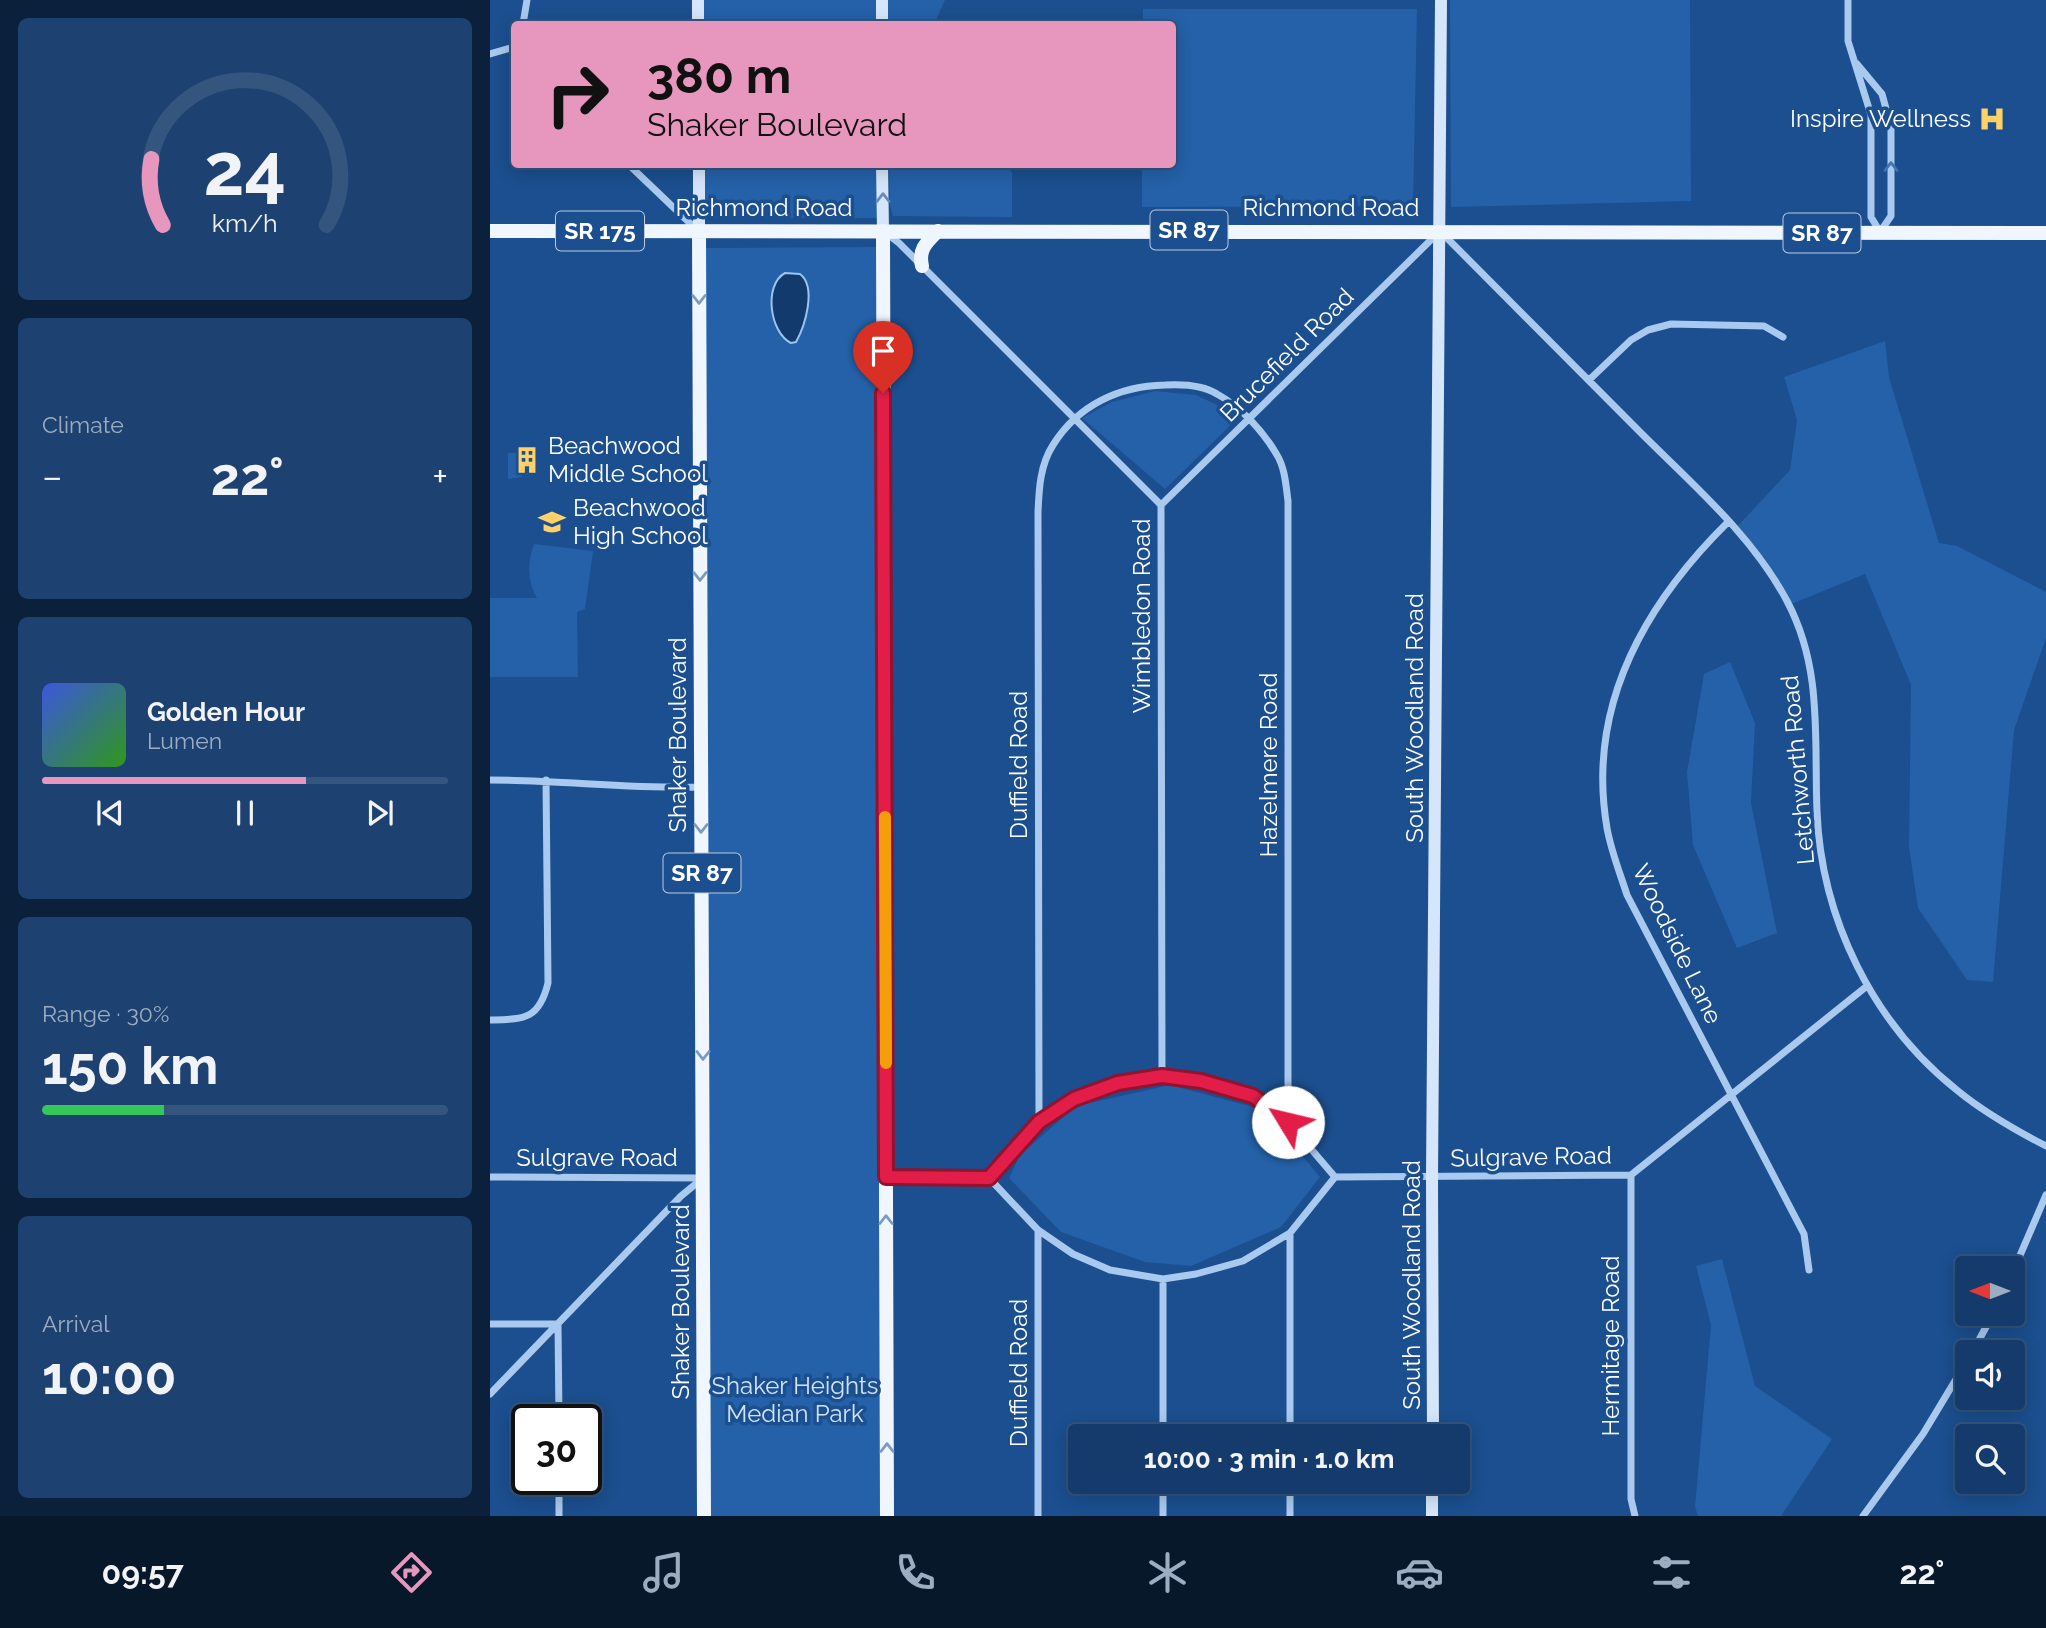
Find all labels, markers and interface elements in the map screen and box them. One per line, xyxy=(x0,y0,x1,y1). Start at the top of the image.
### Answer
text: 380 m xyxy=(647,47,791,104)
icon: right xyxy=(532,49,623,140)
place label: Inspire Wellness xyxy=(1790,104,1971,133)
hospital icon: Inspire Wellness xyxy=(1977,104,2007,134)
text: Shaker Boulevard xyxy=(647,106,907,143)
text: 24 xyxy=(204,127,286,212)
one-way arrow xyxy=(1883,162,1899,172)
one-way arrow xyxy=(875,192,891,202)
street label: Richmond Road xyxy=(676,193,852,222)
street label: Richmond Road xyxy=(1243,193,1419,222)
text: km/h xyxy=(212,208,278,238)
road number: SR 87 xyxy=(1150,210,1228,249)
road number: SR 175 xyxy=(556,212,644,250)
road number: SR 87 xyxy=(1784,214,1860,252)
street label: Brucefield Road xyxy=(1214,282,1359,427)
one-way arrow xyxy=(691,294,707,305)
pin xyxy=(853,321,913,393)
icon: arrive xyxy=(864,332,902,370)
text: Climate xyxy=(42,411,124,438)
place label: Beachwood Middle School xyxy=(548,431,708,488)
building icon: Beachwood Middle School xyxy=(512,445,542,475)
text: 22° xyxy=(211,446,284,507)
text: − xyxy=(42,454,62,499)
text: + xyxy=(432,454,448,499)
place label: Beachwood High School xyxy=(573,493,708,550)
school or university icon: Beachwood High School xyxy=(537,507,567,537)
street label: Wimbledon Road xyxy=(1127,519,1156,713)
one-way arrow xyxy=(693,570,708,581)
street label: South Woodland Road xyxy=(1400,593,1429,843)
street label: Shaker Boulevard xyxy=(663,637,692,833)
street label: Hazelmere Road xyxy=(1254,673,1283,857)
street label: Letchworth Road xyxy=(1775,674,1820,866)
street label: Duffield Road xyxy=(1004,691,1033,839)
text: Golden Hour xyxy=(147,697,305,727)
text: Lumen xyxy=(147,727,222,754)
icon: previous xyxy=(91,794,129,832)
icon: pause xyxy=(226,794,264,832)
icon: next xyxy=(361,794,399,832)
one-way arrow xyxy=(694,822,709,833)
road number: SR 87 xyxy=(664,853,740,892)
street label: Woodside Lane xyxy=(1626,859,1729,1028)
text: Range · 30% xyxy=(42,1000,169,1027)
text: 150 km xyxy=(42,1035,218,1096)
one-way arrow xyxy=(695,1050,711,1061)
position arrow xyxy=(1251,1085,1325,1159)
street label: Sulgrave Road xyxy=(1450,1141,1612,1172)
street label: Sulgrave Road xyxy=(516,1143,678,1172)
street label: South Woodland Road xyxy=(1397,1160,1426,1410)
street label: Shaker Boulevard xyxy=(666,1204,695,1400)
one-way arrow xyxy=(878,1215,894,1225)
street label: Hermitage Road xyxy=(1596,1255,1625,1437)
north arrow xyxy=(1955,1256,2025,1326)
map controls xyxy=(1955,1256,2025,1494)
street label: Duffield Road xyxy=(1004,1299,1033,1447)
text: Arrival xyxy=(42,1310,109,1337)
button: sound xyxy=(1955,1340,2025,1410)
text: 10:00 xyxy=(42,1345,176,1406)
park label: Shaker Heights Median Park xyxy=(712,1371,878,1428)
speed limit sign: 30 xyxy=(511,1404,602,1495)
button: search xyxy=(1955,1424,2025,1494)
one-way arrow xyxy=(879,1442,895,1453)
text: 10:00 · 3 min · 1.0 km xyxy=(1144,1444,1394,1474)
icon: directions xyxy=(387,1548,436,1597)
icon: music xyxy=(639,1548,688,1597)
icon: phone xyxy=(891,1548,940,1597)
icon: climate xyxy=(1143,1548,1192,1597)
icon: car xyxy=(1395,1548,1444,1597)
icon: filters xyxy=(1647,1548,1696,1597)
text: 09:57 xyxy=(102,1554,184,1591)
text: 22° xyxy=(1899,1554,1944,1591)

